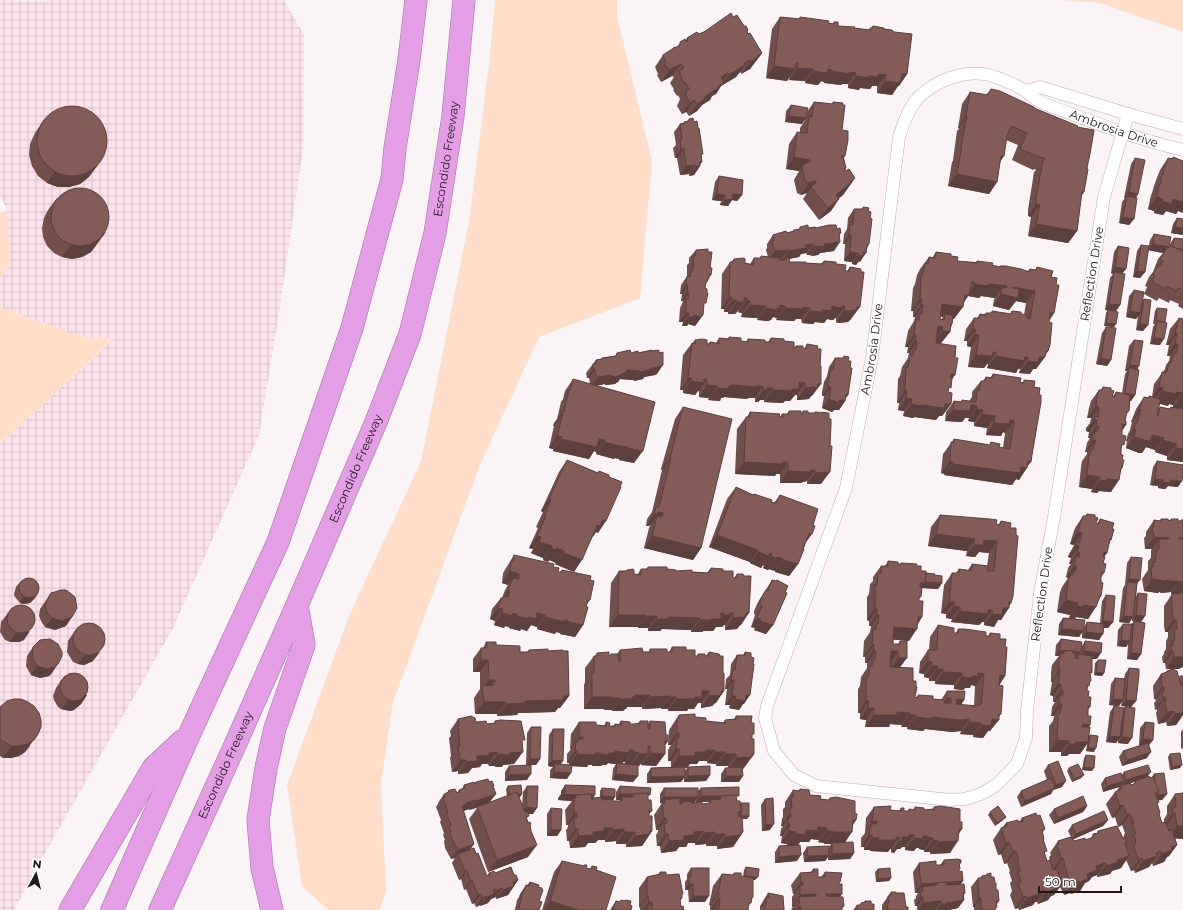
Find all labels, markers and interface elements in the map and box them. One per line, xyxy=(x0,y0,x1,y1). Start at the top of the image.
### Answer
street label: Escondido Freeway xyxy=(430,100,461,218)
street label: Ambrosia Drive xyxy=(1068,106,1160,150)
street label: Reflection Drive xyxy=(1077,226,1106,322)
street label: Ambrosia Drive xyxy=(857,302,886,396)
street label: Escondido Freeway xyxy=(325,412,385,525)
street label: Reflection Drive xyxy=(1027,546,1056,642)
street label: Escondido Freeway xyxy=(194,708,256,821)
north arrow xyxy=(16,854,56,894)
text: N xyxy=(32,857,42,872)
scale bar xyxy=(1039,868,1121,894)
text: 50 m xyxy=(1045,874,1076,889)

